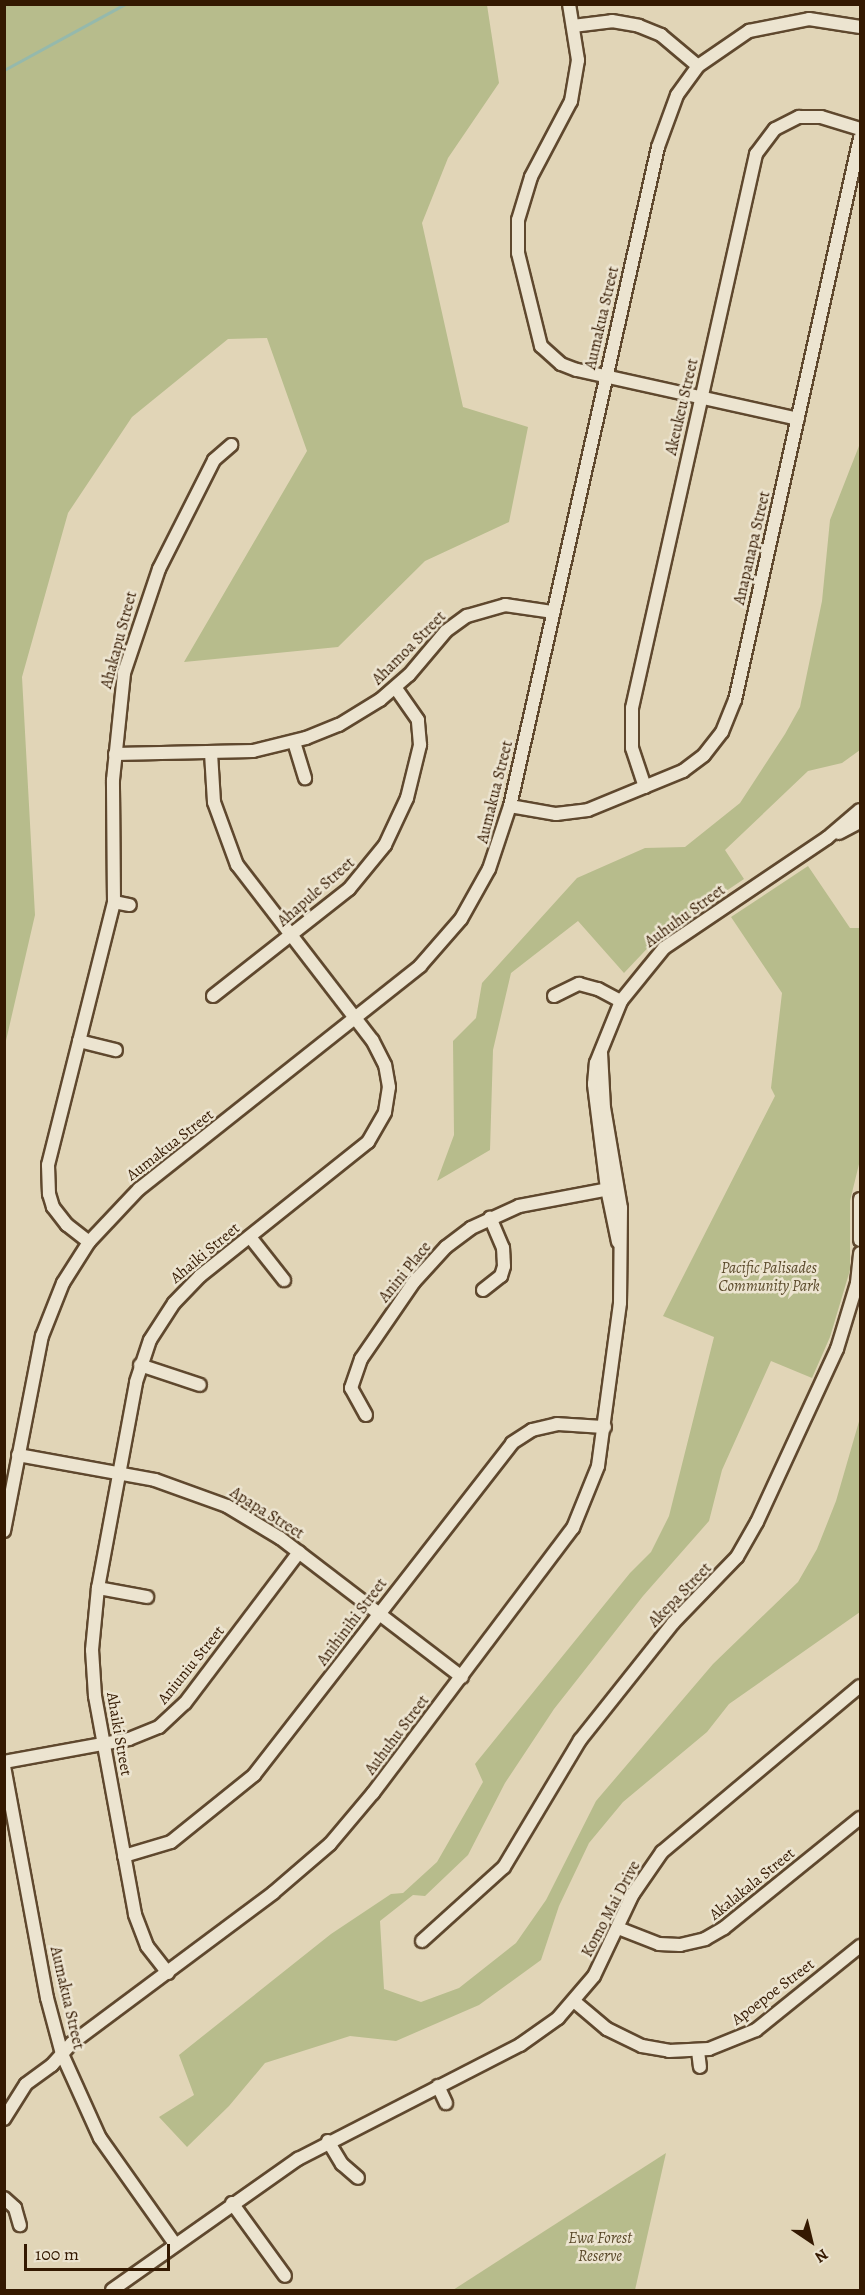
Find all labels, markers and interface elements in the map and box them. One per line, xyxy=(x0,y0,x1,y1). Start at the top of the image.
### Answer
street label: Aumakua Street xyxy=(581,265,623,371)
street label: Akeukeu Street xyxy=(662,357,702,457)
street label: Anapanapa Street xyxy=(730,489,774,607)
street label: Ahakapu Street xyxy=(97,589,141,691)
street label: Ahamoa Street xyxy=(368,607,450,689)
street label: Aumakua Street xyxy=(473,739,517,845)
street label: Ahapule Street xyxy=(274,853,358,931)
street label: Auhuhu Street xyxy=(641,880,729,952)
street label: Aumakua Street xyxy=(123,1105,217,1185)
street label: Ahaiki Street xyxy=(166,1218,244,1288)
street label: Anini Place xyxy=(375,1238,435,1306)
park label: Pacific Palisades Community Park xyxy=(718,1258,820,1296)
street label: Apapa Street xyxy=(227,1483,307,1543)
street label: Akepa Street xyxy=(645,1559,715,1631)
street label: Anihinihi Street xyxy=(313,1575,391,1669)
street label: Aniuniu Street xyxy=(154,1622,228,1708)
street label: Ahaiki Street xyxy=(102,1691,136,1777)
street label: Auhuhu Street xyxy=(361,1691,433,1779)
street label: Akalakala Street xyxy=(705,1844,799,1924)
street label: Komo Mai Drive xyxy=(578,1858,644,1960)
street label: Aumakua Street xyxy=(46,1945,88,2051)
street label: Apoepoe Street xyxy=(728,1955,818,2029)
north arrow xyxy=(781,2211,841,2271)
park label: Ewa Forest Reserve xyxy=(568,2228,632,2266)
scale bar xyxy=(27,2232,172,2270)
text: 100 m xyxy=(35,2242,79,2266)
text: N xyxy=(810,2243,832,2268)

